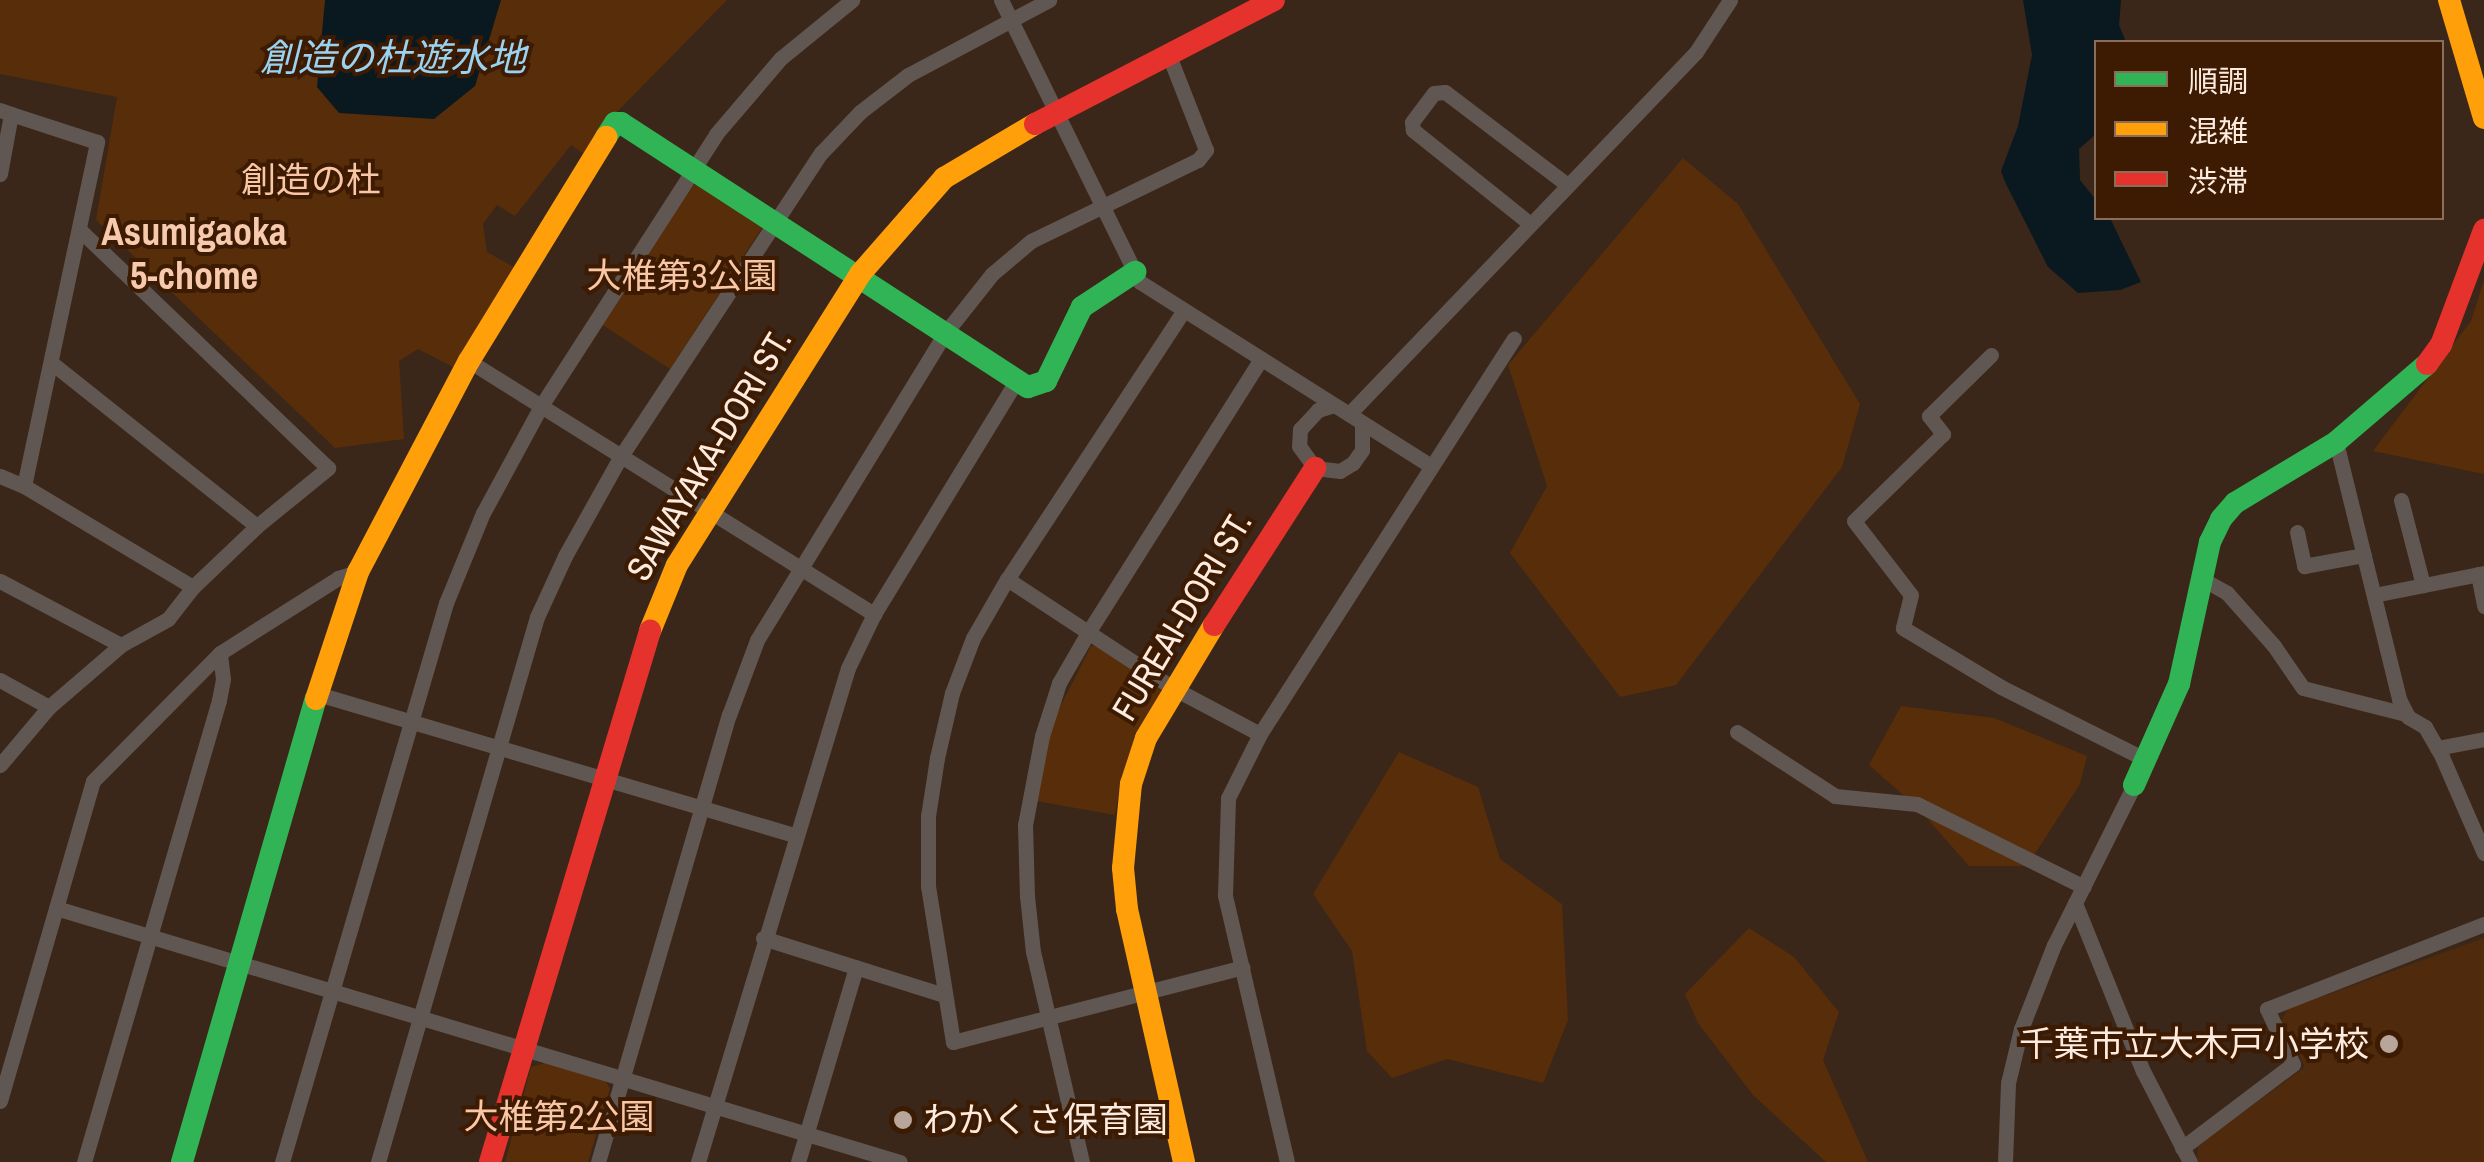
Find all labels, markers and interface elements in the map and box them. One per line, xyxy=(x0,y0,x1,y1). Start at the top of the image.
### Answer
water label: 創造の杜遊水地 xyxy=(260,35,526,81)
legend xyxy=(2094,40,2444,220)
text: 順調 xyxy=(2188,61,2248,101)
text: 混雑 xyxy=(2188,111,2248,151)
park label: 創造の杜 xyxy=(241,159,381,201)
text: 渋滞 xyxy=(2188,161,2248,201)
district label: Asumigaoka 5-chome xyxy=(101,209,287,298)
park label: 大椎第3公園 xyxy=(587,255,777,297)
street label: SAWAYAKA-DORI ST. xyxy=(617,322,801,588)
street label: FUREAI-DORI ST. xyxy=(1103,504,1261,728)
place label: 千葉市立大木戸小学校 xyxy=(2019,1023,2369,1065)
marker: 千葉市立大木戸小学校 xyxy=(2378,1033,2400,1055)
park label: 大椎第2公園 xyxy=(464,1096,654,1138)
place label: わかくさ保育園 xyxy=(923,1099,1168,1141)
marker: わかくさ保育園 xyxy=(892,1109,914,1131)

